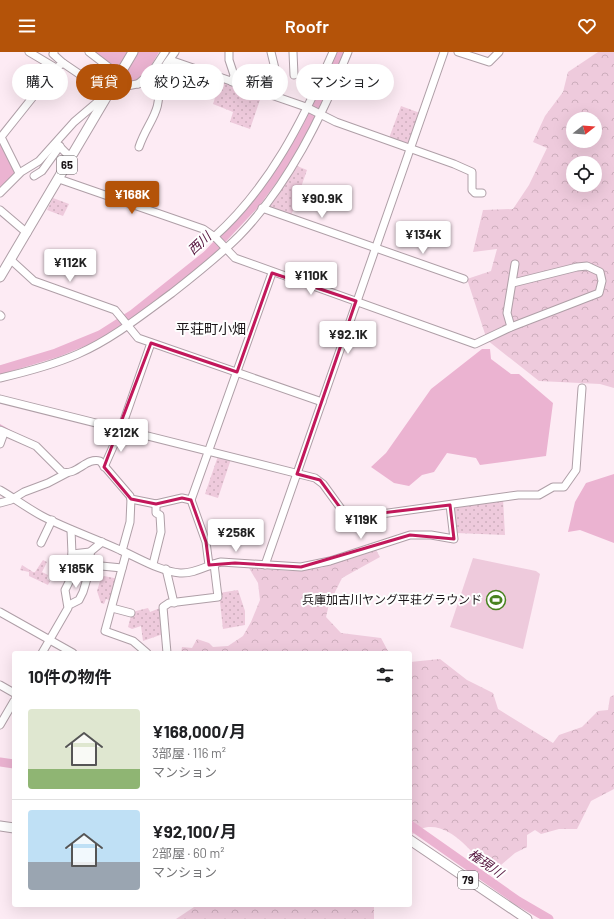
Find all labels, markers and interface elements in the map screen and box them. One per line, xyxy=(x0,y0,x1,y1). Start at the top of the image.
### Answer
icon: menu xyxy=(16,15,38,37)
text: Roofr xyxy=(285,15,329,37)
icon: heart xyxy=(576,15,598,37)
chip: 購入 xyxy=(12,64,68,100)
chip: 賃貸 xyxy=(76,64,132,100)
chip: 絞り込み xyxy=(140,64,224,100)
chip: 新着 xyxy=(232,64,288,100)
chip: マンション xyxy=(296,64,394,100)
north arrow xyxy=(566,112,602,148)
map controls xyxy=(566,112,602,192)
road number: 65 xyxy=(57,156,77,174)
button: locate xyxy=(566,156,602,192)
pin: ¥168K xyxy=(104,181,160,215)
pin: ¥90.9K xyxy=(289,185,355,219)
text: ¥168K xyxy=(114,186,150,202)
text: ¥90.9K xyxy=(301,190,343,206)
pin: ¥134K xyxy=(395,221,451,255)
text: ¥134K xyxy=(405,226,441,242)
water label: 西川 xyxy=(184,227,215,258)
pin: ¥112K xyxy=(42,249,98,283)
text: ¥112K xyxy=(53,254,87,270)
pin: ¥110K xyxy=(283,262,339,296)
text: ¥110K xyxy=(294,267,328,283)
district label: 平荘町小畑 xyxy=(176,320,246,337)
pin: ¥92.1K xyxy=(315,321,381,355)
text: ¥92.1K xyxy=(328,326,368,342)
pin: ¥212K xyxy=(93,419,149,453)
text: ¥212K xyxy=(103,424,139,440)
pin: ¥119K xyxy=(333,506,389,540)
text: ¥119K xyxy=(344,511,378,527)
pin: ¥258K xyxy=(208,519,264,553)
text: ¥258K xyxy=(217,524,255,540)
pin: ¥185K xyxy=(48,555,104,589)
text: ¥185K xyxy=(58,560,94,576)
sports icon: 兵庫加古川ヤング平荘グラウンド xyxy=(485,589,507,611)
place label: 兵庫加古川ヤング平荘グラウンド xyxy=(302,592,482,606)
icon: filters xyxy=(374,664,396,686)
text: 10件の物件 xyxy=(28,666,112,686)
text: ¥168,000/月 xyxy=(152,721,246,741)
icon: home xyxy=(60,725,108,773)
text: 3部屋 · 116 m² xyxy=(152,745,226,761)
text: マンション xyxy=(152,764,217,780)
text: ¥92,100/月 xyxy=(152,821,237,841)
icon: home xyxy=(60,826,108,874)
text: 2部屋 · 60 m² xyxy=(152,845,225,861)
water label: 権現川 xyxy=(465,845,508,882)
text: マンション xyxy=(152,864,217,880)
road number: 79 xyxy=(458,871,478,889)

